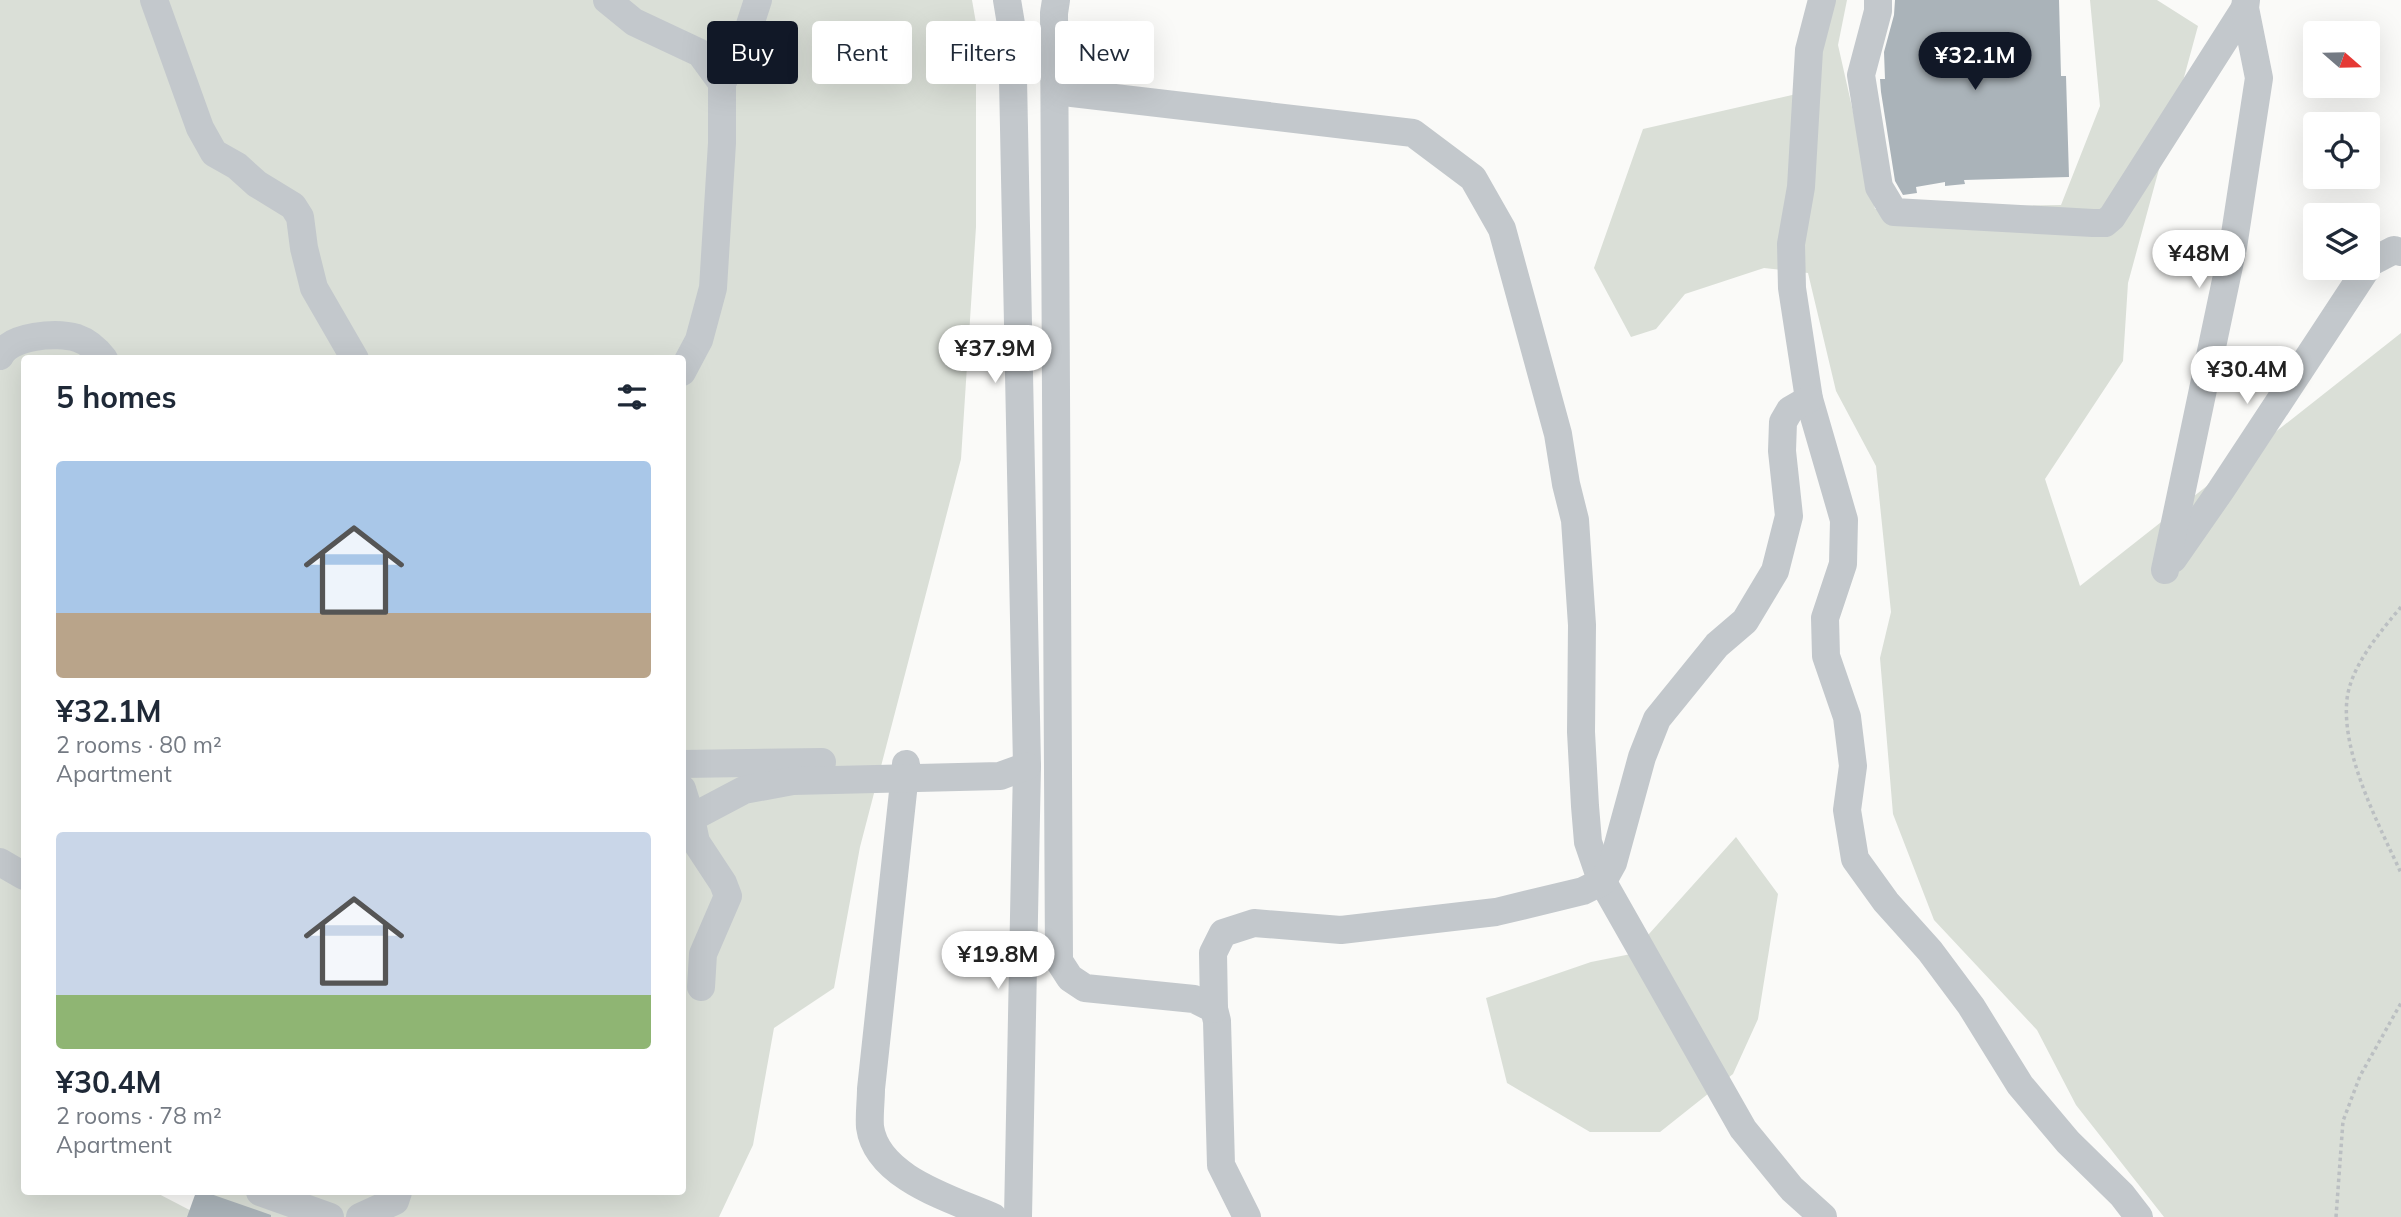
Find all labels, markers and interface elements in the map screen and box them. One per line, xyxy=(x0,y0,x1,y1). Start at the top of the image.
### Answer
chip: Buy xyxy=(707,21,798,84)
chip: Rent xyxy=(812,21,912,84)
chip: Filters xyxy=(926,21,1041,84)
chip: New xyxy=(1055,21,1154,84)
north arrow xyxy=(2303,21,2380,98)
map controls xyxy=(2303,21,2380,280)
pin: ¥32.1M xyxy=(1918,32,2032,92)
text: ¥32.1M xyxy=(1935,40,2015,69)
button: locate xyxy=(2303,112,2380,189)
button: layers xyxy=(2303,203,2380,280)
pin: ¥48M xyxy=(2158,230,2240,290)
text: ¥48M xyxy=(2168,238,2230,267)
pin: ¥37.9M xyxy=(938,326,1052,385)
text: ¥37.9M xyxy=(955,333,1035,362)
pin: ¥30.4M xyxy=(2190,346,2304,406)
text: ¥30.4M xyxy=(2207,354,2287,383)
text: 5 homes xyxy=(56,378,177,416)
icon: filters xyxy=(613,378,651,416)
icon: home xyxy=(291,507,417,633)
text: ¥32.1M xyxy=(56,692,162,730)
text: 2 rooms · 80 m² xyxy=(56,730,222,759)
text: Apartment xyxy=(56,759,172,788)
icon: home xyxy=(291,878,417,1004)
pin: ¥19.8M xyxy=(941,932,1055,991)
text: ¥19.8M xyxy=(958,939,1038,968)
text: ¥30.4M xyxy=(56,1063,162,1101)
text: 2 rooms · 78 m² xyxy=(56,1101,222,1130)
text: Apartment xyxy=(56,1130,172,1159)

